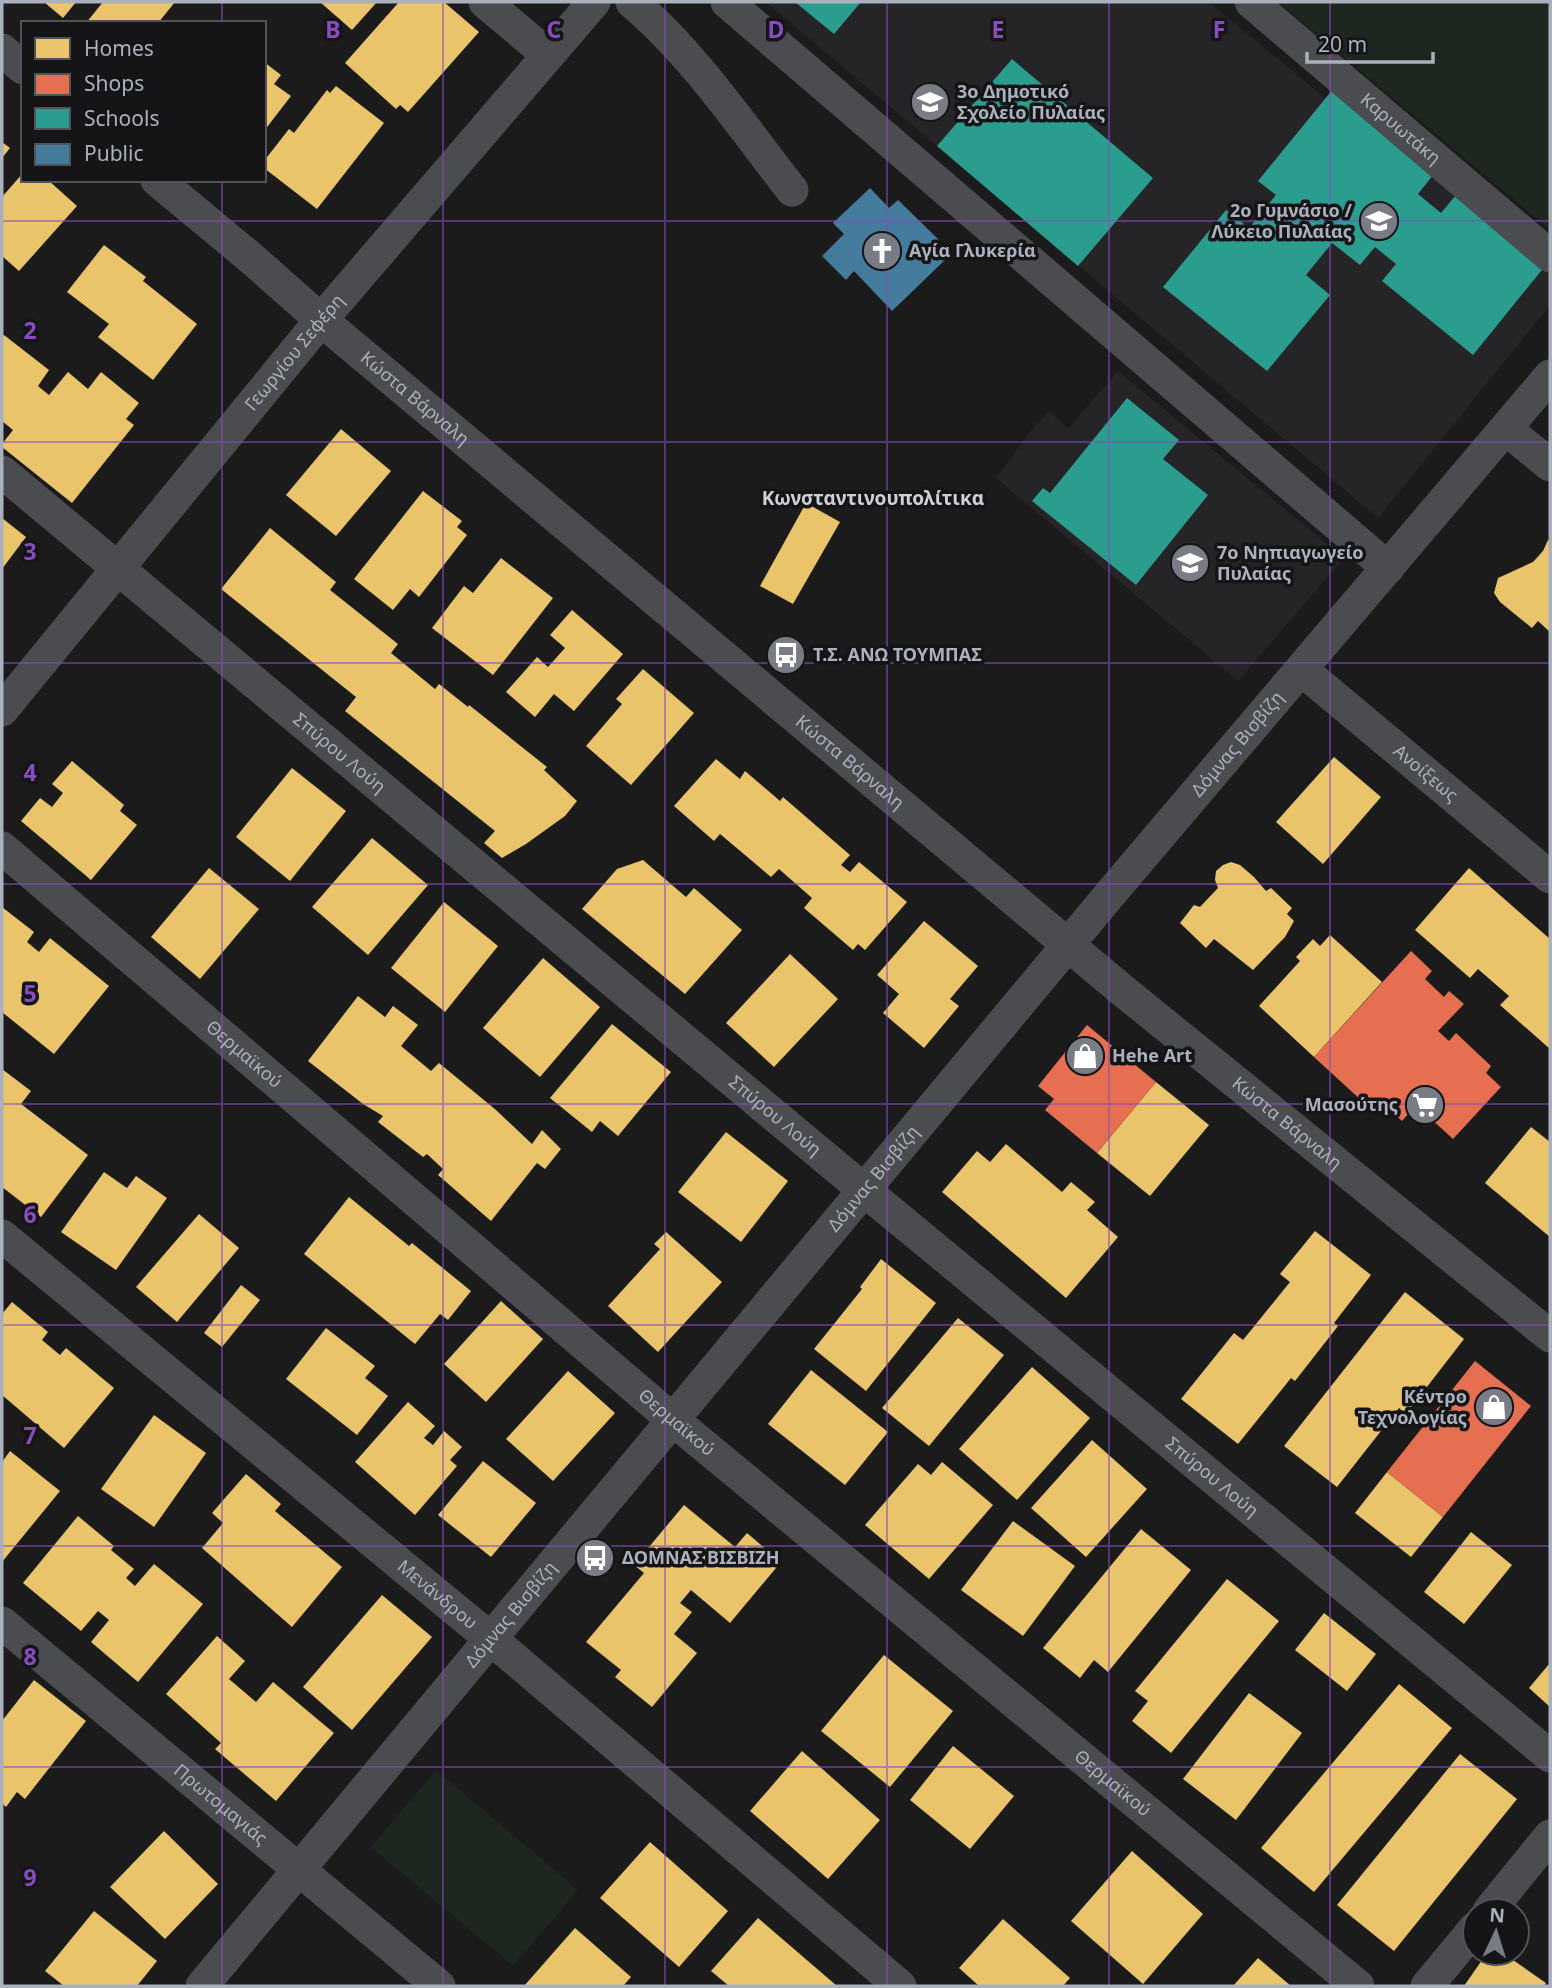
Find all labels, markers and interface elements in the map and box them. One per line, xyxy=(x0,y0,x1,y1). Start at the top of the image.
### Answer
text: B xyxy=(325,13,341,45)
text: C xyxy=(547,13,562,45)
text: D xyxy=(768,13,784,45)
text: E xyxy=(992,13,1004,45)
text: F xyxy=(1213,13,1225,45)
legend xyxy=(21,21,266,182)
scale bar xyxy=(1307,21,1433,65)
text: 20 m xyxy=(1318,30,1367,58)
text: Homes xyxy=(84,34,154,62)
text: Shops xyxy=(84,69,144,97)
place label: 3ο Δημοτικό Σχολείο Πυλαίας xyxy=(957,79,1105,124)
school or university icon: 3ο Δημοτικό Σχολείο Πυλαίας xyxy=(909,81,951,123)
street label: Καρυωτάκη xyxy=(1356,87,1446,169)
text: Schools xyxy=(84,104,159,132)
text: Public xyxy=(84,139,144,167)
place label: 2o Γυμνάσιο / Λύκειο Πυλαίας xyxy=(1211,198,1353,243)
school or university icon: 2o Γυμνάσιο / Λύκειο Πυλαίας xyxy=(1358,200,1400,242)
church icon: Αγία Γλυκερία xyxy=(861,230,903,272)
place label: Αγία Γλυκερία xyxy=(909,238,1036,262)
street label: Γεωργίου Σεφέρη xyxy=(239,289,349,415)
text: 2 xyxy=(23,314,37,346)
street label: Κώστα Βάρναλη xyxy=(356,345,475,450)
district label: Κωνσταντινουπολίτικα xyxy=(762,485,984,511)
text: 3 xyxy=(23,535,37,567)
place label: 7ο Νηπιαγωγείο Πυλαίας xyxy=(1217,540,1364,585)
school or university icon: 7ο Νηπιαγωγείο Πυλαίας xyxy=(1169,542,1211,584)
bus stop icon: Τ.Σ. ΑΝΩ ΤΟΥΜΠΑΣ xyxy=(765,634,807,676)
place label: Τ.Σ. ΑΝΩ ΤΟΥΜΠΑΣ xyxy=(813,642,982,666)
street label: Δόμνας Βισβίζη xyxy=(1185,686,1288,801)
street label: Σπύρου Λούη xyxy=(289,707,391,798)
street label: Κώστα Βάρναλη xyxy=(791,709,910,814)
street label: Ανοίξεως xyxy=(1389,738,1464,807)
text: 4 xyxy=(23,756,37,788)
text: 5 xyxy=(23,977,37,1009)
street label: Θερμαϊκού xyxy=(202,1014,288,1093)
shop icon: Hehe Art xyxy=(1064,1035,1106,1077)
place label: Hehe Art xyxy=(1112,1043,1192,1067)
street label: Σπύρου Λούη xyxy=(724,1070,827,1161)
street label: Κώστα Βάρναλη xyxy=(1228,1071,1348,1174)
supermarket icon: Μασούτης xyxy=(1404,1084,1446,1126)
place label: Μασούτης xyxy=(1305,1092,1398,1116)
street label: Δόμνας Βισβίζη xyxy=(821,1120,924,1236)
text: 6 xyxy=(23,1198,37,1230)
street label: Θερμαϊκού xyxy=(634,1383,720,1461)
place label: Κέντρο Τεχνολογίας xyxy=(1358,1384,1467,1429)
shop icon: Κέντρο Τεχνολογίας xyxy=(1473,1386,1515,1428)
text: 7 xyxy=(23,1419,37,1451)
street label: Σπύρου Λούη xyxy=(1161,1431,1264,1522)
bus stop icon: ΔΟΜΝΑΣ ΒΙΣΒΙΖΗ xyxy=(574,1537,616,1579)
place label: ΔΟΜΝΑΣ ΒΙΣΒΙΖΗ xyxy=(622,1545,780,1569)
street label: Μενάνδρου xyxy=(393,1554,483,1634)
street label: Δόμνας Βισβίζη xyxy=(459,1556,561,1672)
text: 8 xyxy=(23,1640,37,1672)
street label: Θερμαϊκού xyxy=(1070,1744,1157,1821)
street label: Πρωτομαγιάς xyxy=(169,1758,273,1850)
text: 9 xyxy=(23,1861,37,1893)
north arrow xyxy=(1461,1897,1531,1967)
text: N xyxy=(1489,1902,1506,1929)

